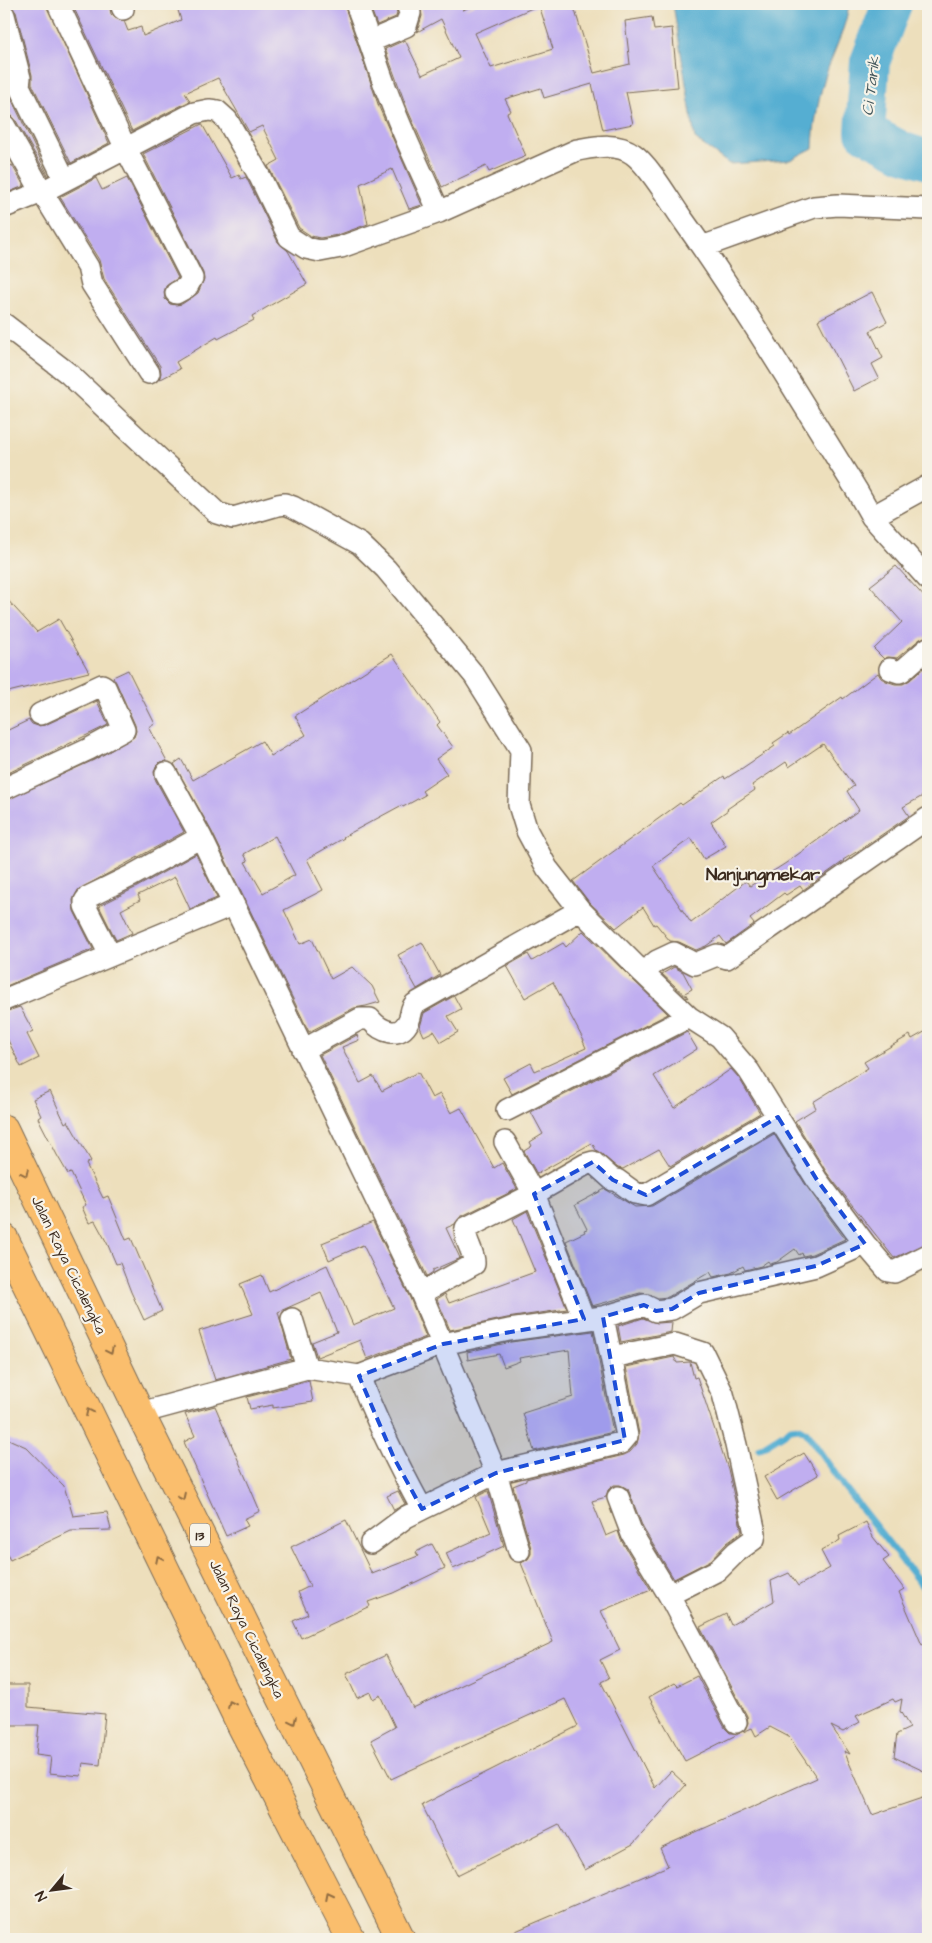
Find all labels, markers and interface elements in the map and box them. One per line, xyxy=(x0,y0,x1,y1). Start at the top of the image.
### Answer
water label: Ci Tarik xyxy=(856,54,886,117)
district label: Nanjungmekar xyxy=(706,862,820,888)
one-way arrow xyxy=(19,1168,29,1177)
street label: Jalan Raya Cicalengka xyxy=(25,1192,111,1339)
one-way arrow xyxy=(104,1346,114,1355)
one-way arrow xyxy=(85,1408,95,1417)
one-way arrow xyxy=(175,1492,186,1501)
road number: 13 xyxy=(190,1524,210,1546)
one-way arrow xyxy=(155,1555,166,1564)
street label: Jalan Raya Cicalengka xyxy=(203,1556,289,1703)
one-way arrow xyxy=(227,1701,237,1710)
one-way arrow xyxy=(287,1716,297,1725)
north arrow xyxy=(28,1866,78,1916)
text: N xyxy=(31,1887,52,1905)
one-way arrow xyxy=(325,1892,335,1901)

